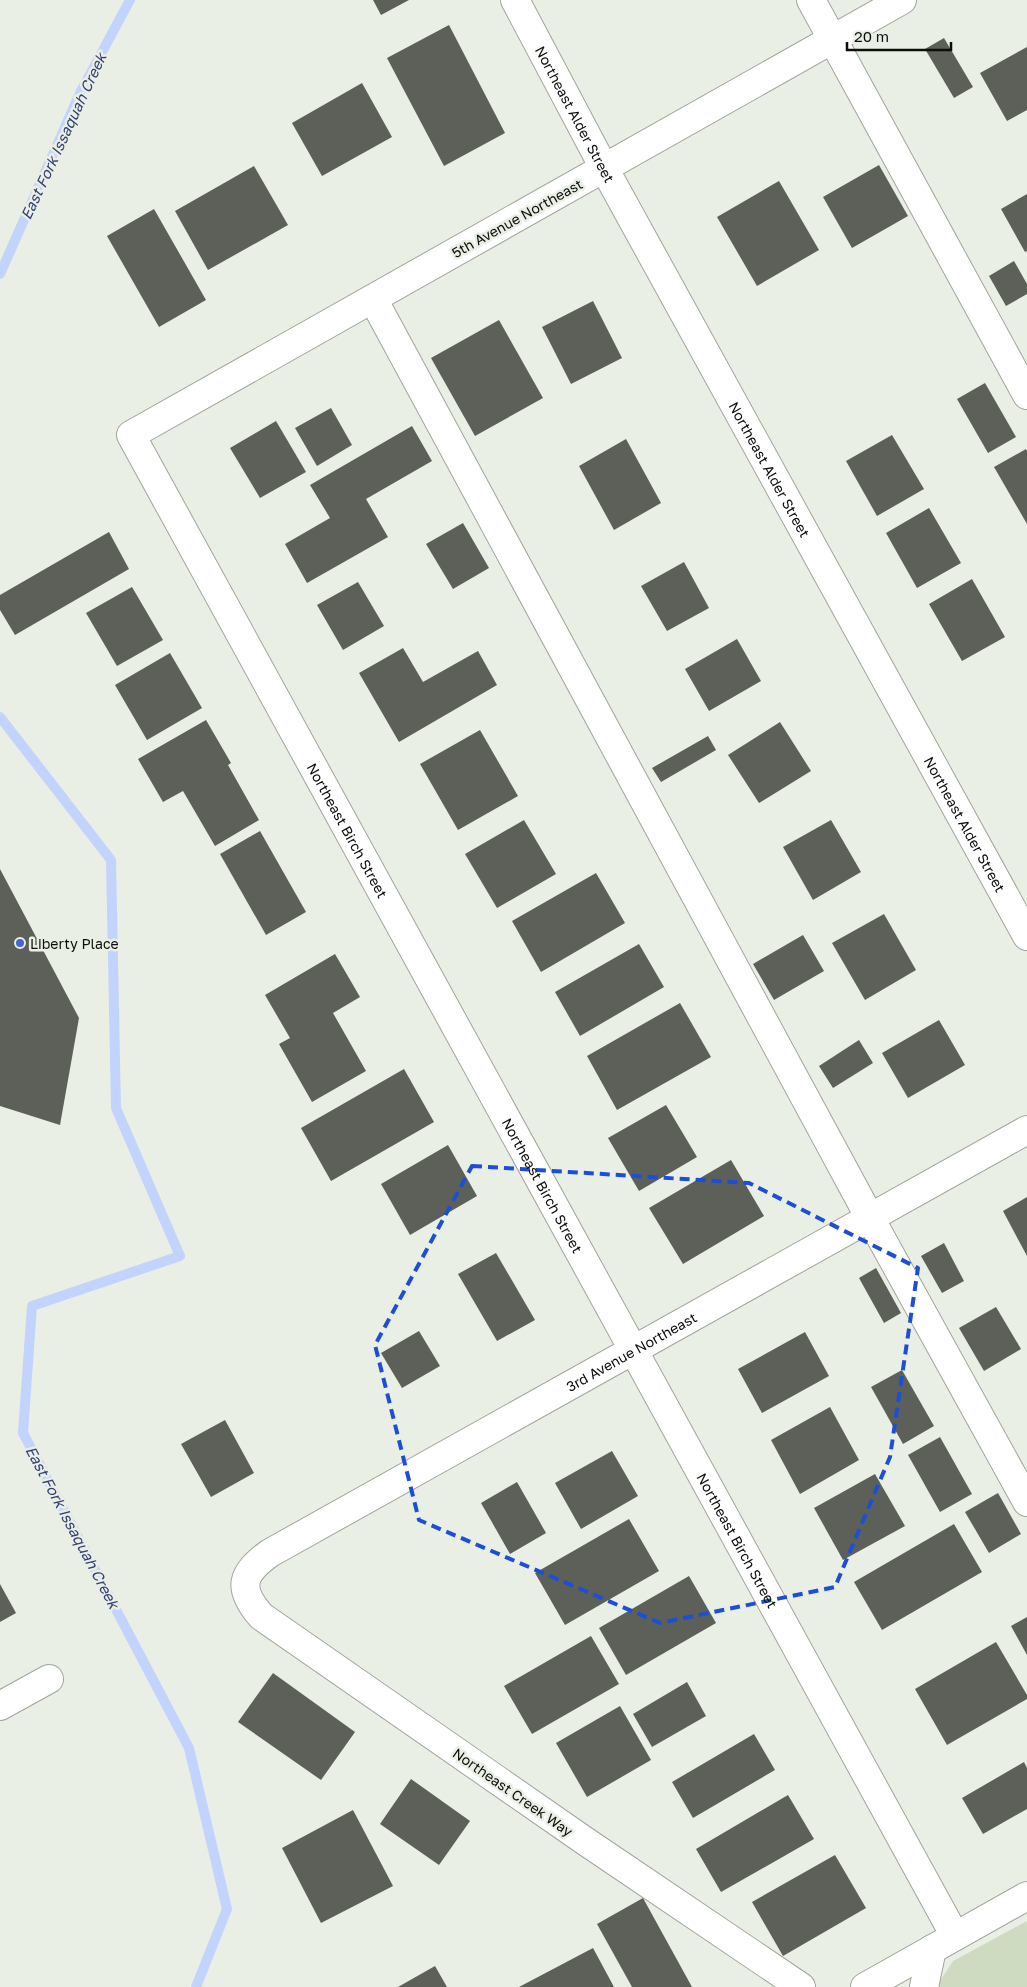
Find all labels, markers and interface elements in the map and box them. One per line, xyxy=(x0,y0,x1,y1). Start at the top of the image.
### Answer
scale bar xyxy=(847,20,951,52)
text: 20 m xyxy=(854,27,889,45)
street label: Northeast Alder Street xyxy=(532,43,619,185)
water label: East Fork Issaquah Creek xyxy=(16,49,110,222)
street label: 5th Avenue Northeast xyxy=(449,175,585,261)
street label: Northeast Alder Street xyxy=(726,398,814,540)
street label: Northeast Alder Street xyxy=(921,753,1009,895)
street label: Northeast Birch Street xyxy=(304,760,392,901)
place label: Liberty Place xyxy=(30,935,119,952)
marker: Liberty Place xyxy=(14,937,26,949)
street label: Northeast Birch Street xyxy=(499,1115,587,1256)
street label: 3rd Avenue Northeast xyxy=(563,1308,699,1394)
water label: East Fork Issaquah Creek xyxy=(22,1443,124,1613)
street label: Northeast Birch Street xyxy=(694,1470,782,1611)
street label: Northeast Creek Way xyxy=(450,1744,576,1840)

